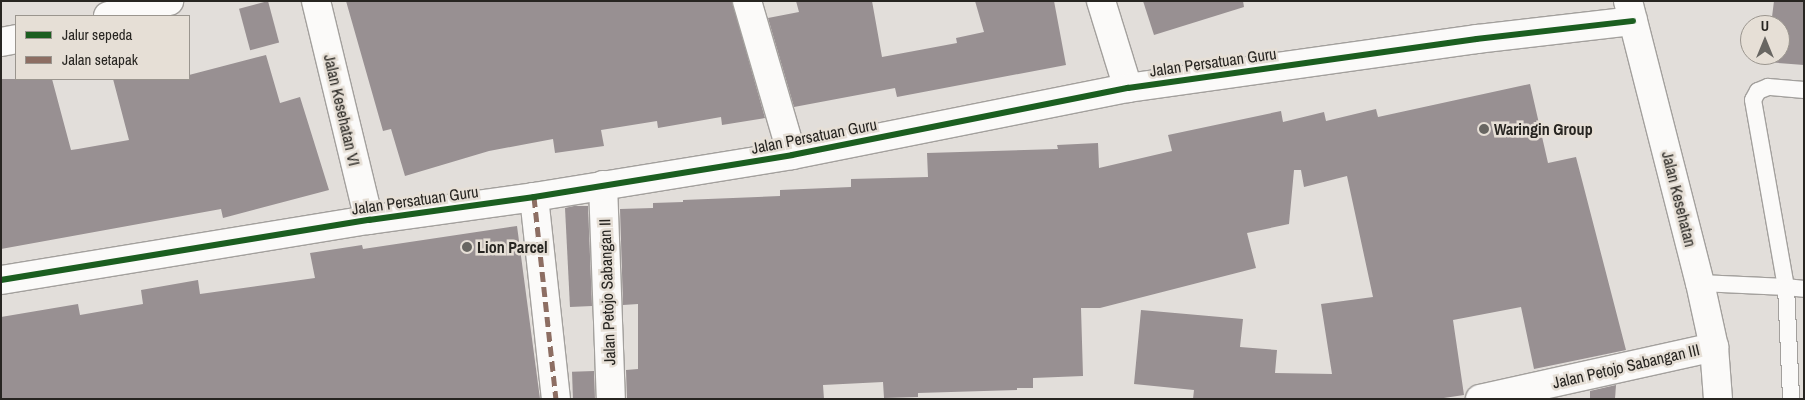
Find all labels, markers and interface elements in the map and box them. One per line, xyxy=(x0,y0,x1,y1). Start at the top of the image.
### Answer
legend xyxy=(15,15,190,80)
north arrow xyxy=(1740,15,1790,65)
text: U xyxy=(1761,17,1769,35)
text: Jalur sepeda xyxy=(62,24,132,45)
street label: Jalan Persatuan Guru xyxy=(1148,44,1278,80)
text: Jalan setapak xyxy=(62,49,138,70)
street label: Jalan Kesehatan VI xyxy=(320,52,364,168)
street label: Jalan Persatuan Guru xyxy=(750,114,878,158)
place label: Waringin Group xyxy=(1494,119,1593,139)
marker: Waringin Group xyxy=(1478,123,1490,135)
street label: Jalan Kesehatan xyxy=(1658,149,1700,249)
street label: Jalan Persatuan Guru xyxy=(350,182,480,218)
street label: Jalan Petojo Sabangan II xyxy=(595,218,619,366)
place label: Lion Parcel xyxy=(477,237,548,257)
marker: Lion Parcel xyxy=(461,241,473,253)
street label: Jalan Petojo Sabangan III xyxy=(1551,340,1701,392)

